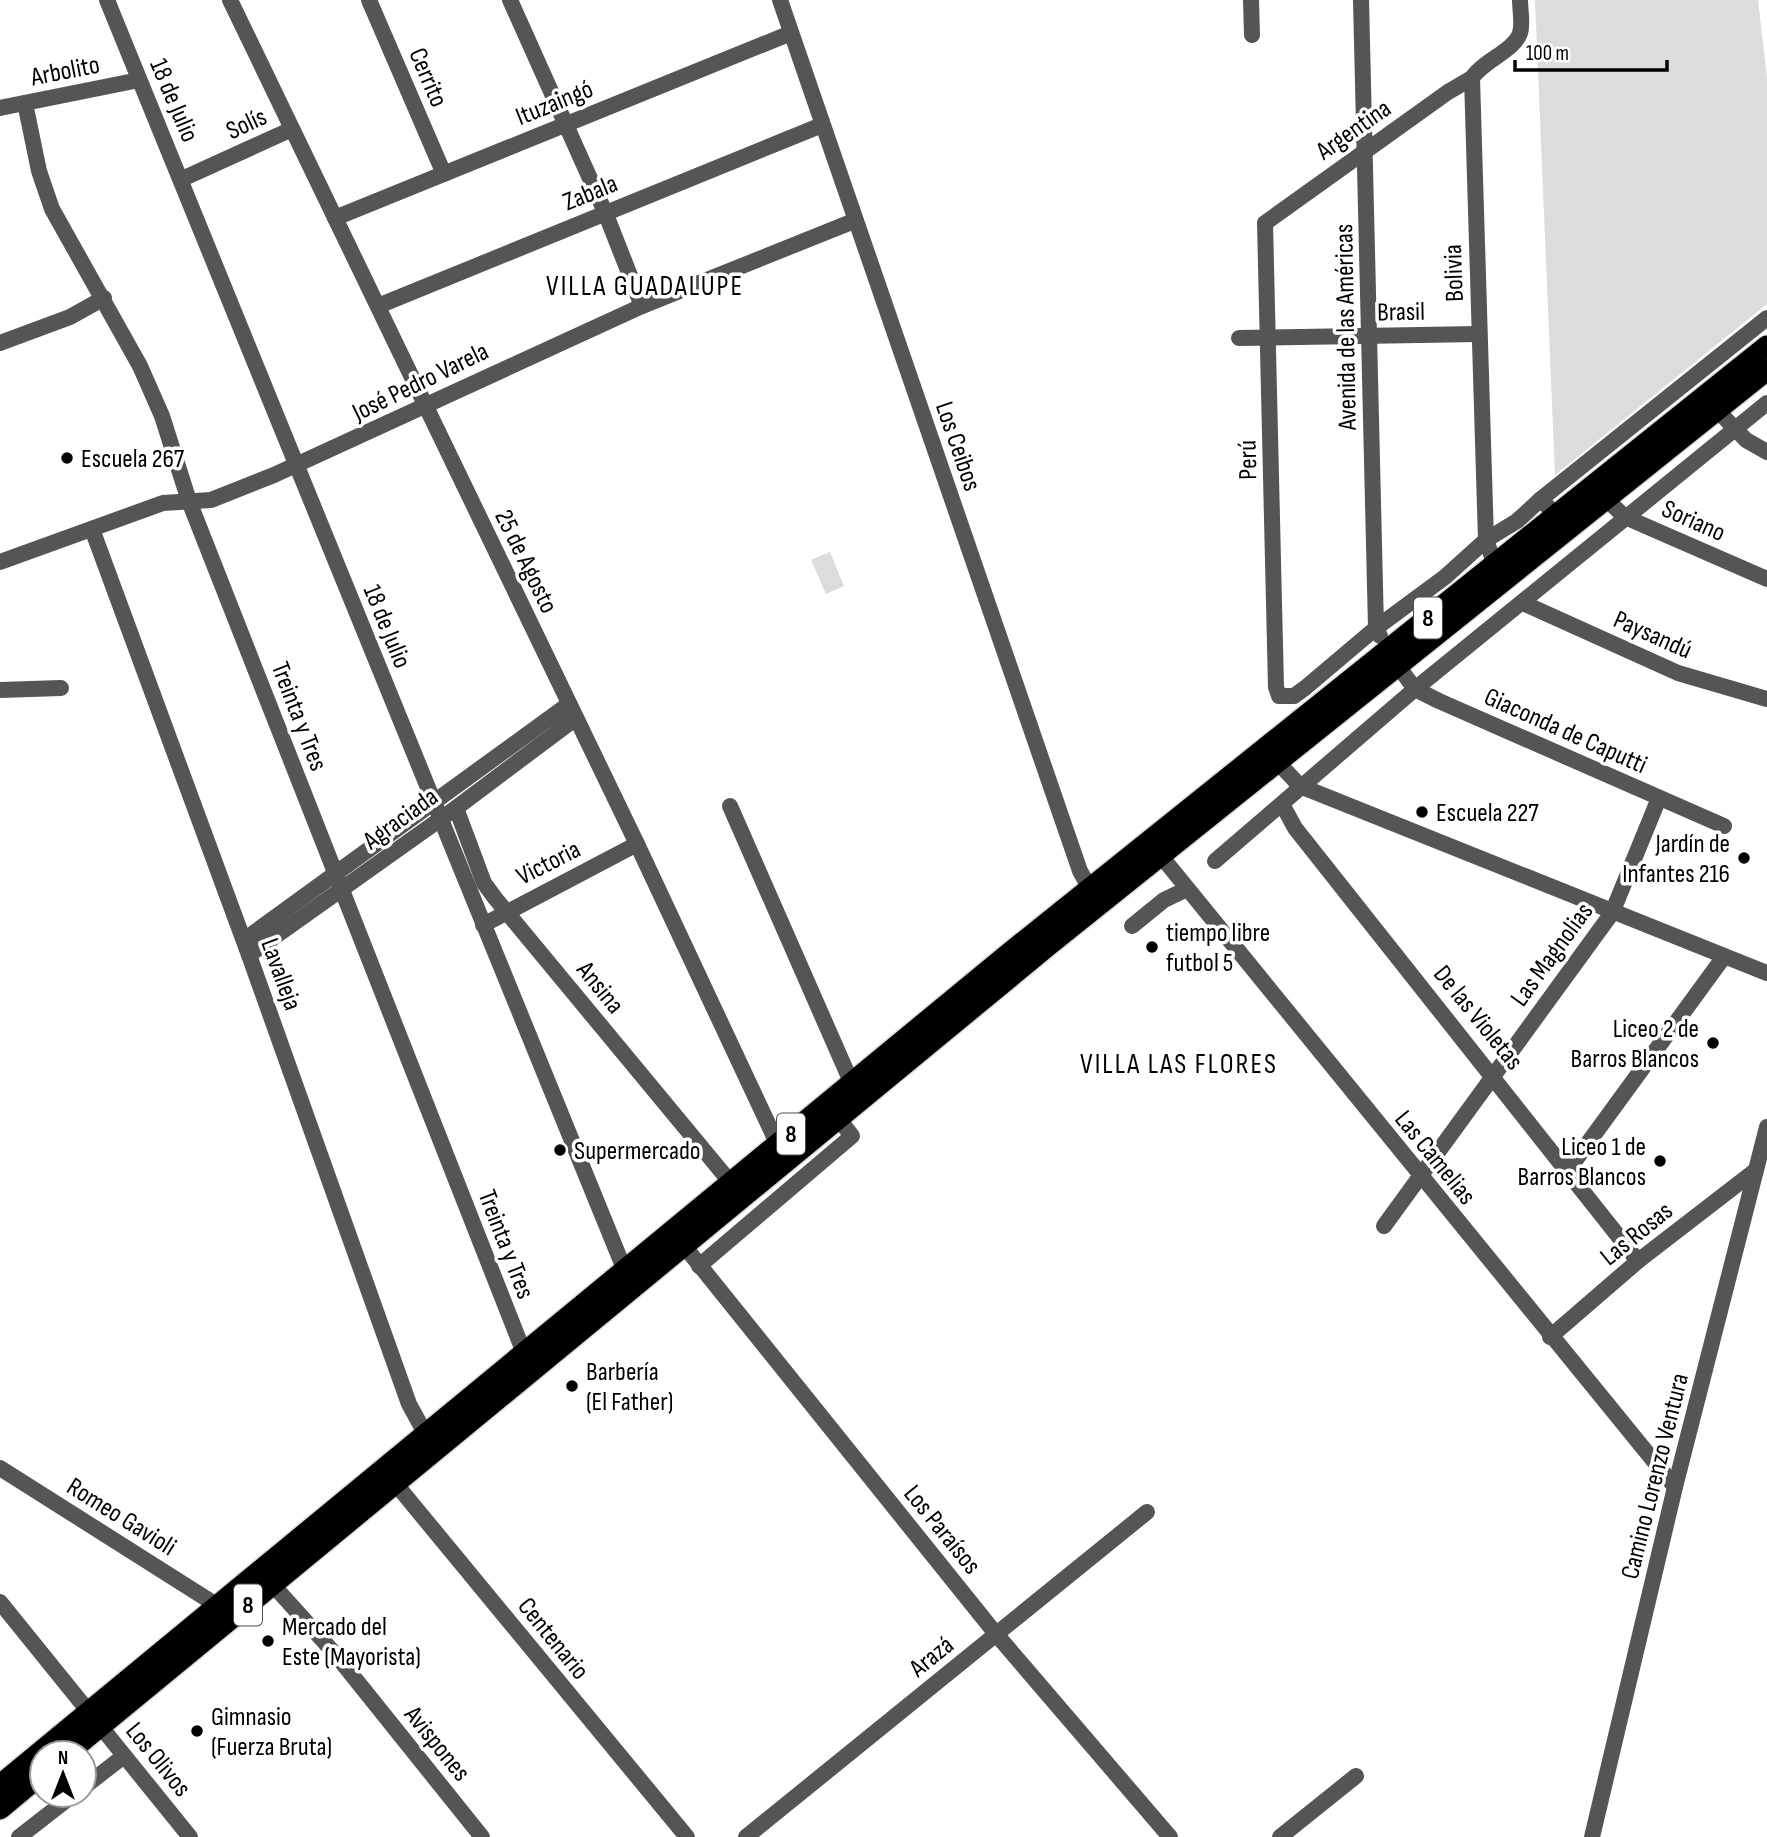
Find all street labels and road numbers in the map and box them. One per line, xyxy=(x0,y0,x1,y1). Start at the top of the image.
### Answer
street label: Cerrito xyxy=(401,43,454,112)
street label: Arbolito xyxy=(27,50,102,94)
street label: 18 de Julio xyxy=(142,54,205,147)
street label: Ituzaingó xyxy=(511,74,598,133)
street label: Argentina xyxy=(1310,93,1397,168)
street label: Solís xyxy=(222,102,272,147)
street label: Zabala xyxy=(559,169,622,218)
street label: Avenida de las Américas xyxy=(1329,224,1364,431)
street label: Bolivia xyxy=(1438,244,1471,302)
street label: Brasil xyxy=(1377,297,1425,328)
street label: José Pedro Varela xyxy=(347,336,494,429)
street label: Los Ceibos xyxy=(928,398,987,495)
street label: Perú xyxy=(1233,440,1264,480)
street label: Soriano xyxy=(1657,494,1730,549)
street label: 25 de Agosto xyxy=(487,505,564,618)
street label: 18 de Julio xyxy=(356,580,417,673)
road number: 8 xyxy=(1414,598,1442,638)
street label: Paysandú xyxy=(1608,604,1696,666)
street label: Treinta y Tres xyxy=(264,658,333,775)
street label: Giaconda de Caputti xyxy=(1479,682,1652,781)
street label: Agraciada xyxy=(357,782,444,857)
street label: Victoria xyxy=(512,834,586,892)
street label: Las Magnolias xyxy=(1504,897,1600,1013)
street label: Lavalleja xyxy=(253,934,308,1015)
street label: Ansina xyxy=(569,955,630,1020)
street label: De las Violetas xyxy=(1426,959,1529,1076)
street label: Las Camelias xyxy=(1388,1105,1482,1211)
road number: 8 xyxy=(777,1114,805,1154)
street label: Treinta y Tres xyxy=(471,1186,540,1303)
street label: Las Rosas xyxy=(1594,1196,1679,1273)
street label: Camino Lorenzo Ventura xyxy=(1615,1370,1696,1582)
street label: Romeo Gavioli xyxy=(61,1472,182,1563)
street label: Los Paraísos xyxy=(897,1479,987,1581)
road number: 8 xyxy=(234,1584,262,1625)
street label: Centenario xyxy=(510,1592,595,1686)
street label: Arazá xyxy=(903,1630,960,1685)
street label: Avispones xyxy=(397,1699,476,1788)
street label: Los Olivos xyxy=(119,1717,197,1803)

